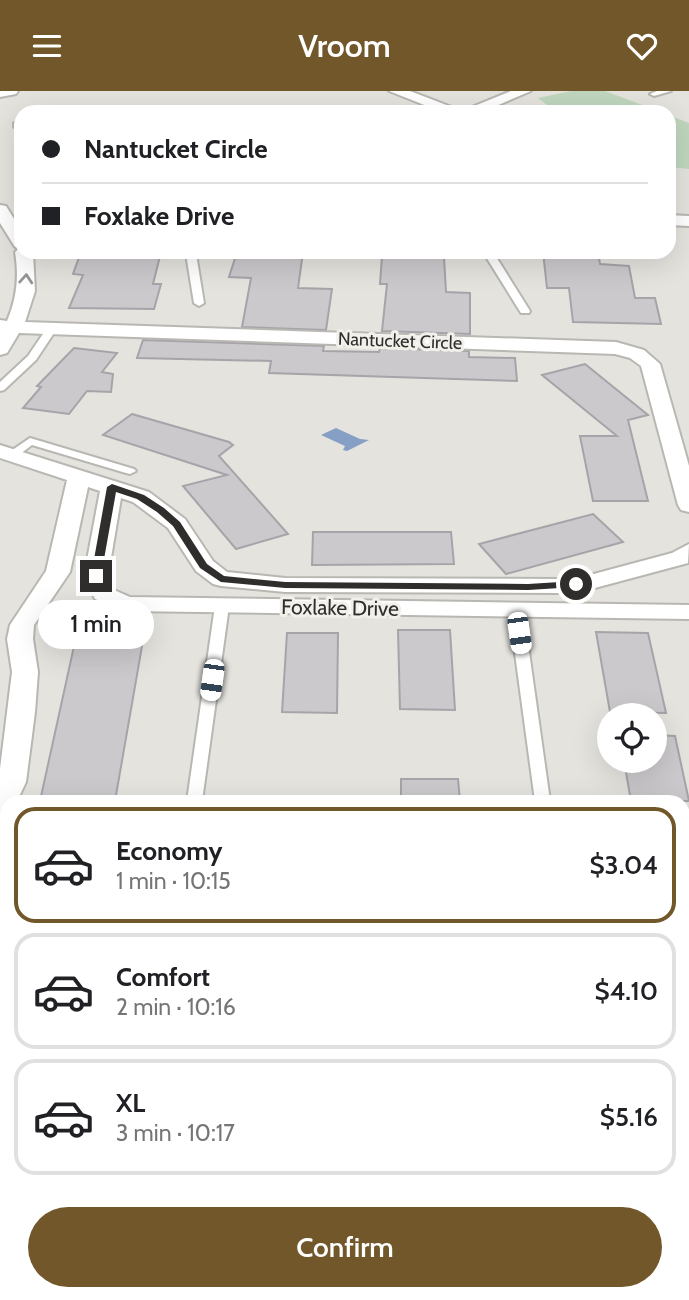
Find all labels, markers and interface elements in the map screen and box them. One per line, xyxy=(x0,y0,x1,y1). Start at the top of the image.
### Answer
text: Vroom xyxy=(298,26,391,65)
icon: menu xyxy=(28,27,66,65)
icon: heart xyxy=(623,27,661,65)
text: Nantucket Circle xyxy=(84,133,268,165)
text: Foxlake Drive xyxy=(84,200,234,232)
one-way arrow xyxy=(19,273,34,284)
street label: Nantucket Circle xyxy=(338,328,462,354)
route end xyxy=(80,560,112,592)
route start xyxy=(560,568,592,600)
street label: Foxlake Drive xyxy=(281,594,399,621)
callout: 1 min xyxy=(38,601,154,649)
text: 1 min xyxy=(70,610,122,638)
car xyxy=(506,611,533,655)
car xyxy=(199,658,226,702)
map controls xyxy=(597,703,667,773)
button: locate xyxy=(597,703,667,773)
icon: car xyxy=(32,834,95,897)
text: Economy xyxy=(116,835,222,867)
text: $3.04 xyxy=(590,849,658,881)
text: 1 min · 10:15 xyxy=(116,867,231,895)
icon: car xyxy=(32,960,95,1023)
text: Comfort xyxy=(116,961,210,993)
text: $4.10 xyxy=(595,975,658,1007)
text: 2 min · 10:16 xyxy=(116,993,236,1021)
icon: car xyxy=(32,1086,95,1149)
text: XL xyxy=(116,1087,145,1119)
text: $5.16 xyxy=(600,1101,658,1133)
text: 3 min · 10:17 xyxy=(116,1119,235,1147)
button: Confirm xyxy=(28,1207,662,1287)

